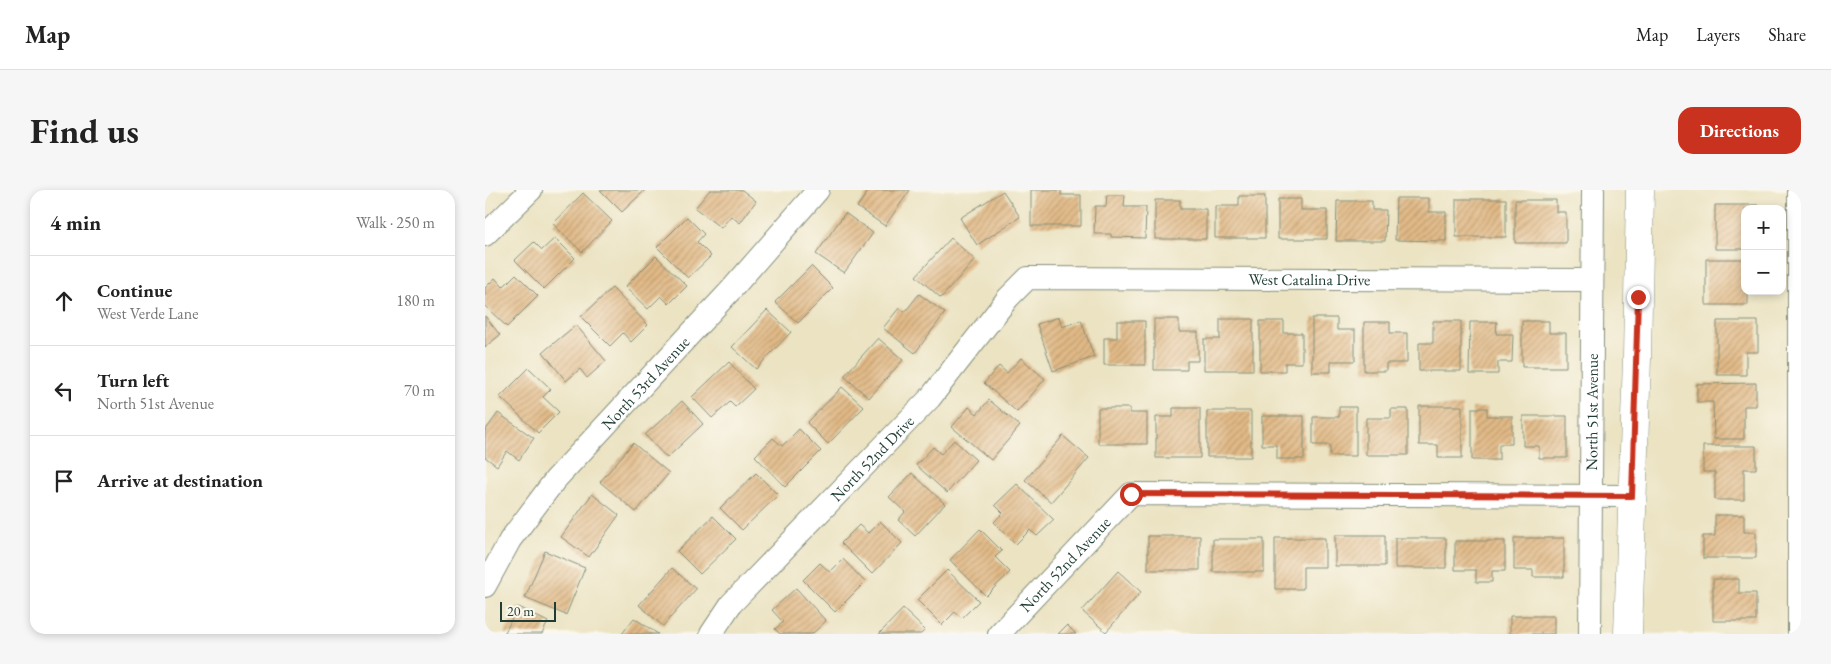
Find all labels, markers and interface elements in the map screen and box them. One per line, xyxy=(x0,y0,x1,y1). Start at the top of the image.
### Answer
text: Map xyxy=(25,19,70,50)
text: Map xyxy=(1636,23,1668,46)
text: Layers xyxy=(1696,23,1740,46)
text: Share xyxy=(1768,23,1806,46)
button: Directions xyxy=(1678,107,1801,154)
text: Find us xyxy=(30,108,139,153)
map controls xyxy=(1741,205,1786,295)
button: + xyxy=(1741,205,1786,250)
text: 4 min xyxy=(50,209,101,236)
text: Walk · 250 m xyxy=(356,212,435,233)
button: − xyxy=(1741,250,1786,295)
street label: West Catalina Drive xyxy=(1248,269,1370,290)
text: Continue xyxy=(97,278,172,303)
route end xyxy=(1627,286,1650,309)
icon: ahead xyxy=(50,287,78,315)
text: 180 m xyxy=(396,290,435,311)
text: West Verde Lane xyxy=(97,303,198,324)
street label: North 53rd Avenue xyxy=(597,332,694,434)
street label: North 51st Avenue xyxy=(1581,353,1603,471)
text: Turn left xyxy=(97,368,169,393)
icon: left xyxy=(50,377,78,405)
text: 70 m xyxy=(404,380,435,401)
text: North 51st Avenue xyxy=(97,393,214,414)
street label: North 52nd Drive xyxy=(826,411,919,506)
icon: arrive xyxy=(50,467,78,495)
text: Arrive at destination xyxy=(97,468,263,493)
route start xyxy=(1120,483,1143,506)
street label: North 52nd Avenue xyxy=(1015,512,1115,617)
scale bar xyxy=(500,599,556,622)
text: 20 m xyxy=(507,602,534,620)

